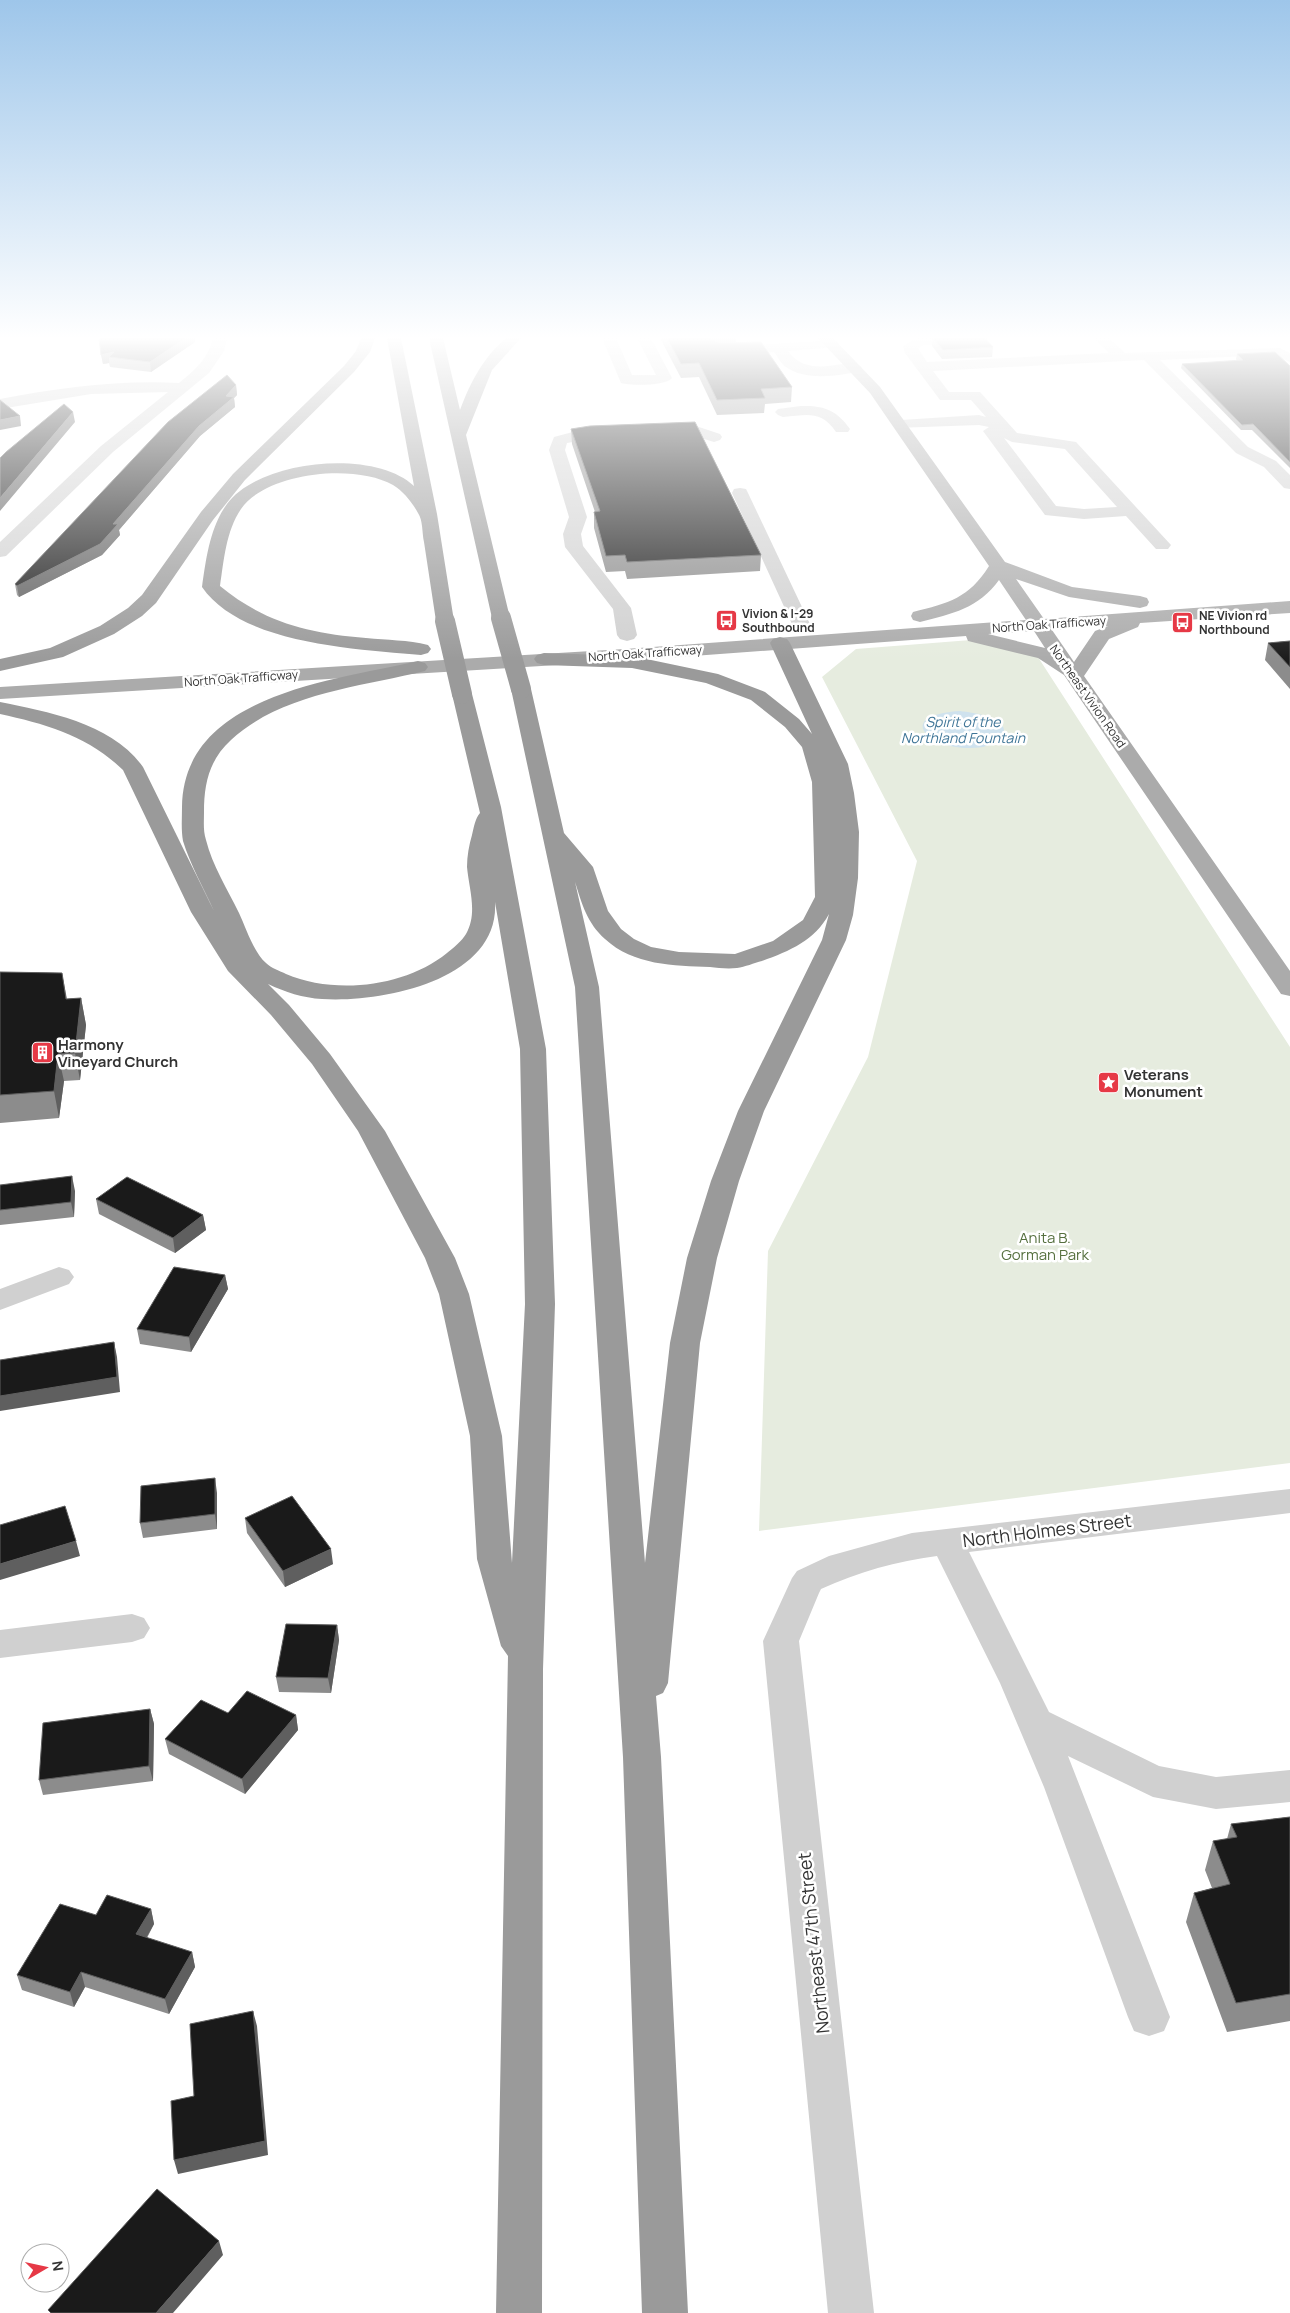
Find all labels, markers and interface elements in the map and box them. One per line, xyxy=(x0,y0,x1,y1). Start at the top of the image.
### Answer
place label: Vivion & I-29 Southbound xyxy=(742,605,815,636)
place label: NE Vivion rd Northbound xyxy=(1199,607,1270,638)
bus stop icon: Vivion & I-29 Southbound xyxy=(714,608,738,632)
bus stop icon: NE Vivion rd Northbound xyxy=(1171,610,1195,634)
street label: North Oak Trafficway xyxy=(992,611,1107,636)
street label: North Oak Trafficway xyxy=(588,640,703,665)
street label: Northeast Vivion Road xyxy=(1046,641,1130,751)
street label: North Oak Trafficway xyxy=(184,665,299,690)
water label: Spirit of the Northland Fountain xyxy=(901,712,1026,747)
place label: Harmony Vineyard Church xyxy=(58,1034,178,1072)
building icon: Harmony Vineyard Church xyxy=(30,1041,54,1065)
place label: Veterans Monument xyxy=(1124,1064,1203,1102)
place icon: Veterans Monument xyxy=(1096,1071,1120,1095)
park label: Anita B. Gorman Park xyxy=(1001,1227,1089,1265)
street label: North Holmes Street xyxy=(961,1508,1133,1552)
street label: Northeast 47th Street xyxy=(792,1851,834,2035)
north arrow xyxy=(20,2243,70,2293)
text: N xyxy=(48,2259,69,2272)

